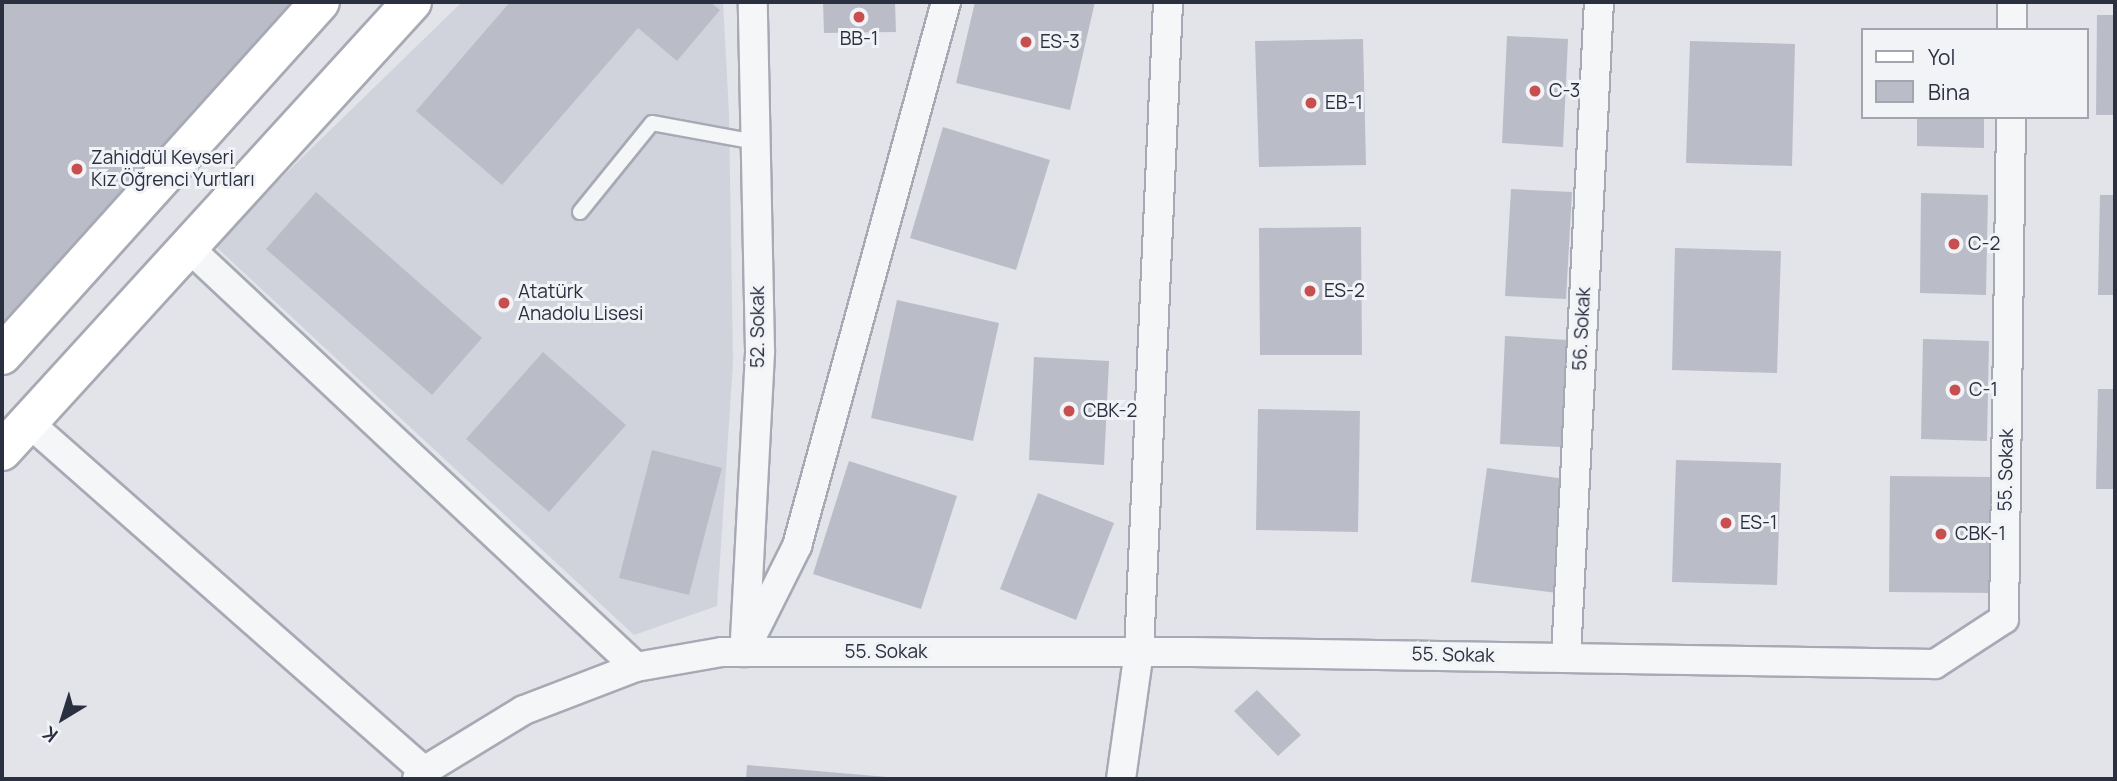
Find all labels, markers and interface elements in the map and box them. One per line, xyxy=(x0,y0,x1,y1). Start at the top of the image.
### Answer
marker: BB-1 xyxy=(851,9,867,25)
place label: BB-1 xyxy=(840,28,878,50)
legend xyxy=(1862,28,2089,119)
place label: ES-3 xyxy=(1040,31,1080,53)
marker: ES-3 xyxy=(1018,34,1034,50)
text: Yol xyxy=(1928,43,1955,71)
text: Bina xyxy=(1928,78,1970,106)
place label: C-3 xyxy=(1549,80,1580,102)
marker: C-3 xyxy=(1527,83,1543,99)
place label: EB-1 xyxy=(1325,92,1363,114)
marker: EB-1 xyxy=(1303,95,1319,111)
place label: Zahiddül Kevseri Kız Öğrenci Yurtları xyxy=(91,147,255,191)
marker: Zahiddül Kevseri Kız Öğrenci Yurtları xyxy=(69,161,85,177)
place label: C-2 xyxy=(1968,233,2000,255)
marker: C-2 xyxy=(1946,236,1962,252)
place label: ES-2 xyxy=(1324,280,1365,302)
place label: Atatürk Anadolu Lisesi xyxy=(518,281,644,325)
marker: ES-2 xyxy=(1302,283,1318,299)
street label: 52. Sokak xyxy=(747,286,769,368)
street label: 56. Sokak xyxy=(1568,287,1596,371)
marker: Atatürk Anadolu Lisesi xyxy=(496,295,512,311)
place label: C-1 xyxy=(1969,379,1998,401)
marker: C-1 xyxy=(1947,382,1963,398)
place label: CBK-2 xyxy=(1083,400,1137,422)
marker: CBK-2 xyxy=(1061,403,1077,419)
street label: 55. Sokak xyxy=(1994,428,2018,512)
place label: ES-1 xyxy=(1740,512,1777,534)
marker: ES-1 xyxy=(1718,515,1734,531)
place label: CBK-1 xyxy=(1955,523,2006,545)
marker: CBK-1 xyxy=(1933,526,1949,542)
street label: 55. Sokak xyxy=(845,641,927,663)
street label: 55. Sokak xyxy=(1411,643,1495,667)
north arrow xyxy=(28,683,98,753)
text: K xyxy=(37,721,63,749)

